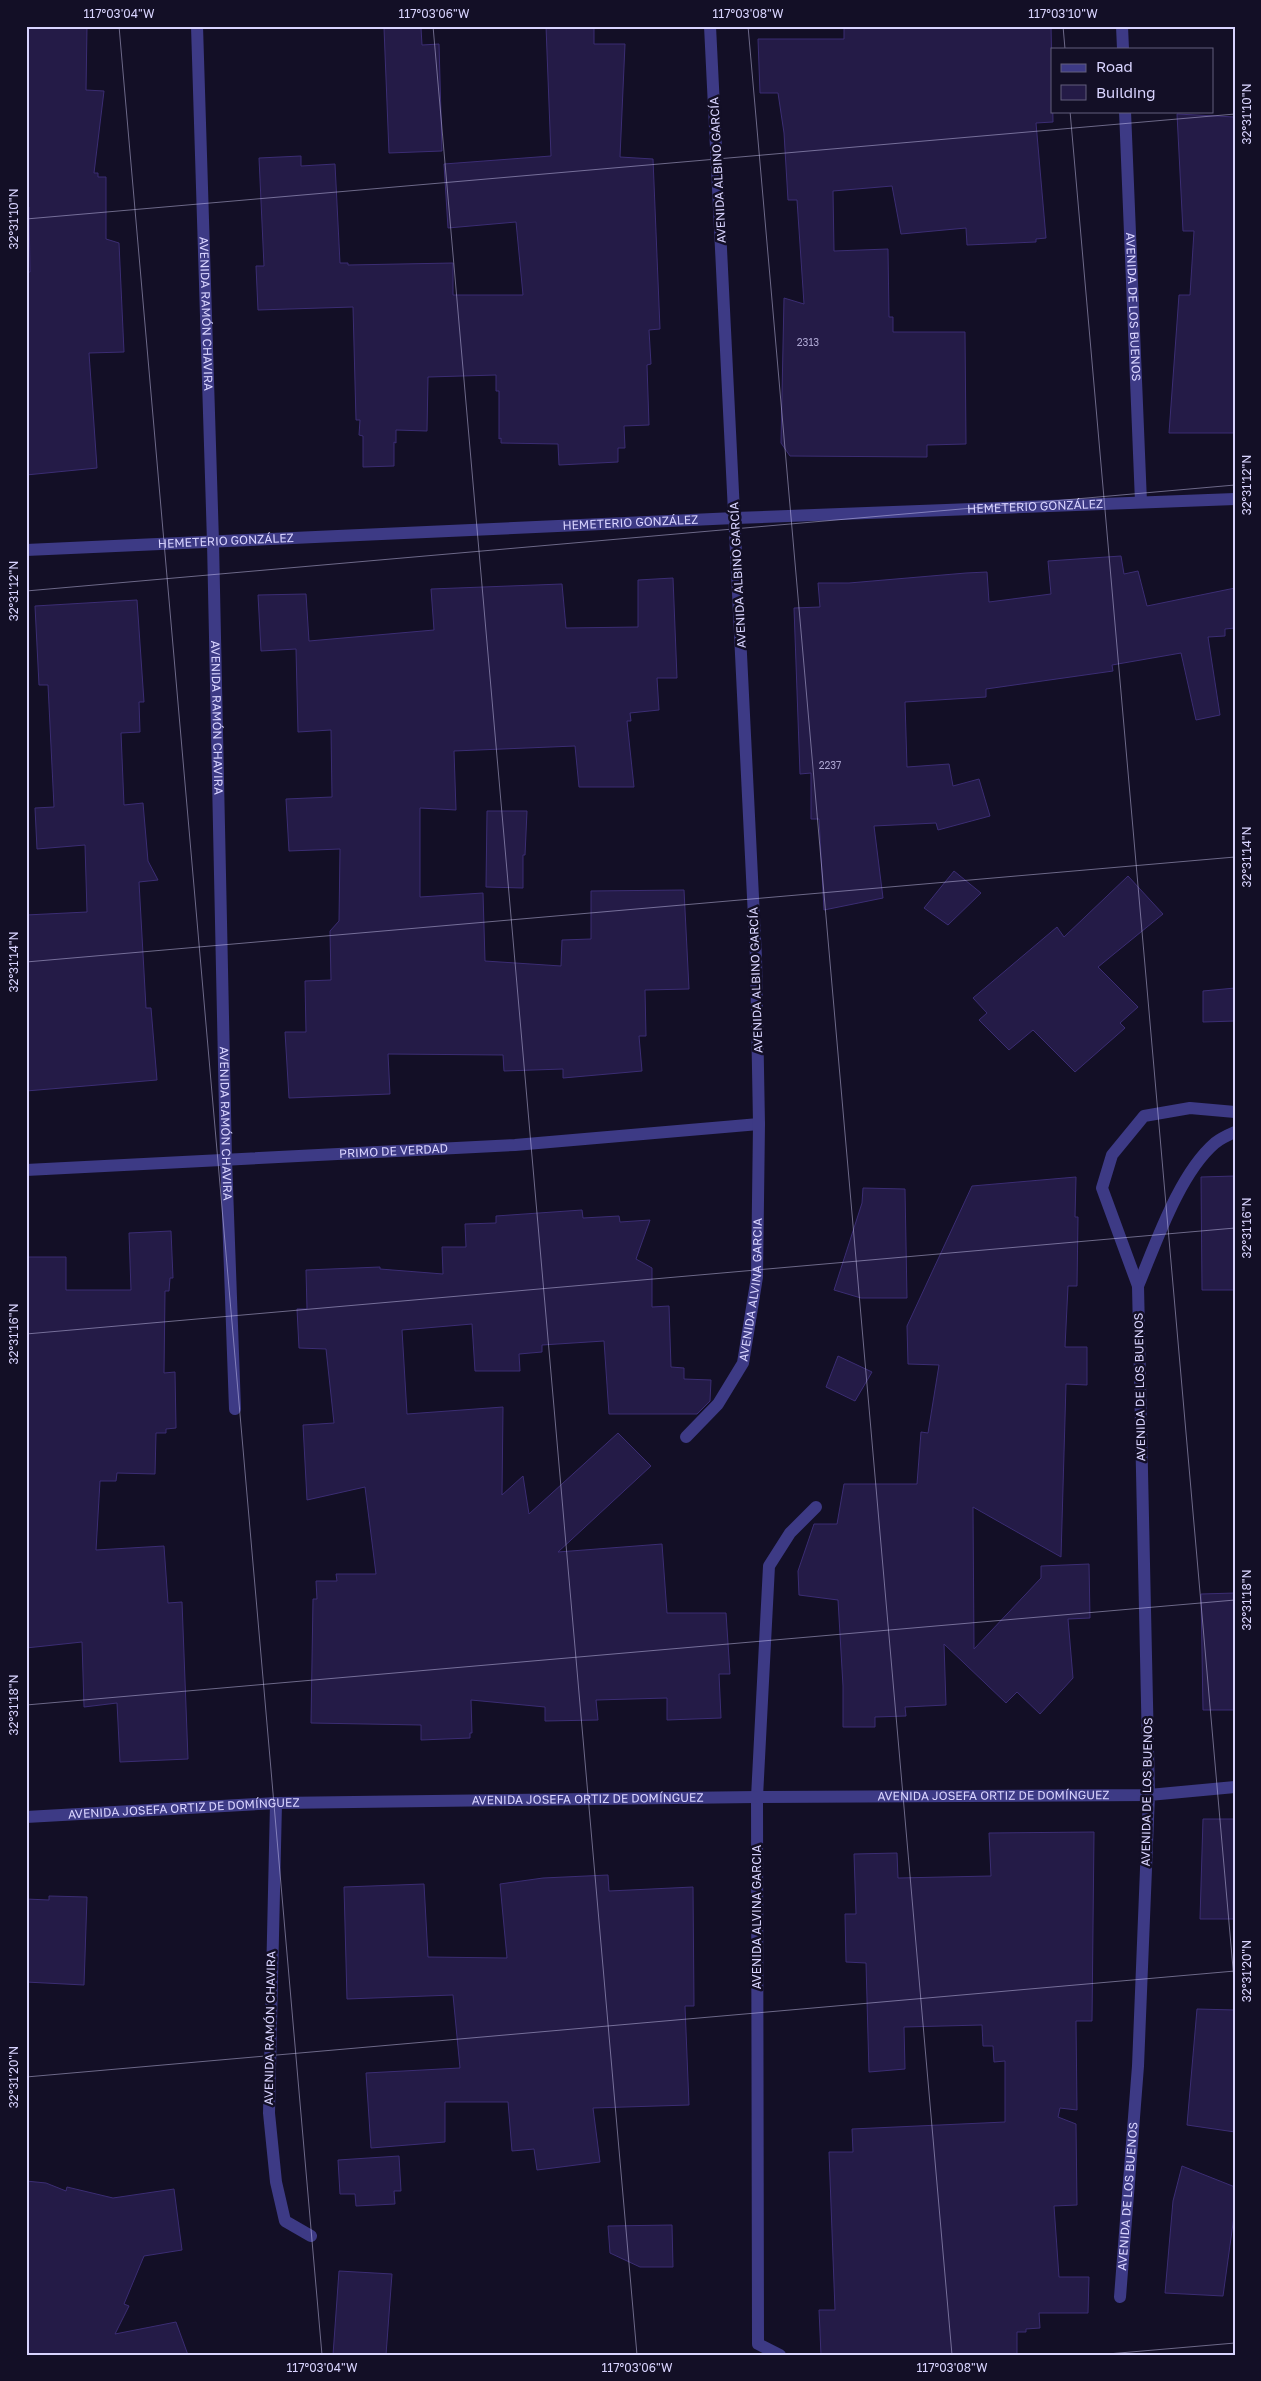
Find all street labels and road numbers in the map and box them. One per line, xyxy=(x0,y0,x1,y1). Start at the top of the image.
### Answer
street label: AVENIDA ALBINO GARCÍA xyxy=(706,96,729,244)
street label: AVENIDA DE LOS BUENOS xyxy=(1123,232,1144,382)
street label: AVENIDA RAMÓN CHAVIRA xyxy=(197,236,216,391)
street label: HEMETERIO GONZÁLEZ xyxy=(967,496,1103,516)
street label: AVENIDA ALBINO GARCÍA xyxy=(726,501,749,649)
street label: HEMETERIO GONZÁLEZ xyxy=(562,512,699,533)
street label: HEMETERIO GONZÁLEZ xyxy=(158,530,294,551)
street label: AVENIDA RAMÓN CHAVIRA xyxy=(208,640,226,795)
street label: AVENIDA ALBINO GARCÍA xyxy=(745,907,766,1053)
street label: AVENIDA RAMÓN CHAVIRA xyxy=(217,1046,235,1201)
street label: PRIMO DE VERDAD xyxy=(339,1140,448,1161)
street label: AVENIDA ALVINA GARCIA xyxy=(735,1218,765,1362)
street label: AVENIDA DE LOS BUENOS xyxy=(1131,1312,1148,1462)
street label: AVENIDA DE LOS BUENOS xyxy=(1138,1717,1155,1867)
street label: AVENIDA JOSEFA ORTIZ DE DOMÍNGUEZ xyxy=(878,1787,1110,1803)
street label: AVENIDA JOSEFA ORTIZ DE DOMÍNGUEZ xyxy=(472,1790,704,1808)
street label: AVENIDA JOSEFA ORTIZ DE DOMÍNGUEZ xyxy=(67,1795,300,1822)
street label: AVENIDA ALVINA GARCIA xyxy=(749,1845,764,1989)
street label: AVENIDA RAMÓN CHAVIRA xyxy=(261,1951,278,2105)
street label: AVENIDA DE LOS BUENOS xyxy=(1114,2121,1141,2271)

